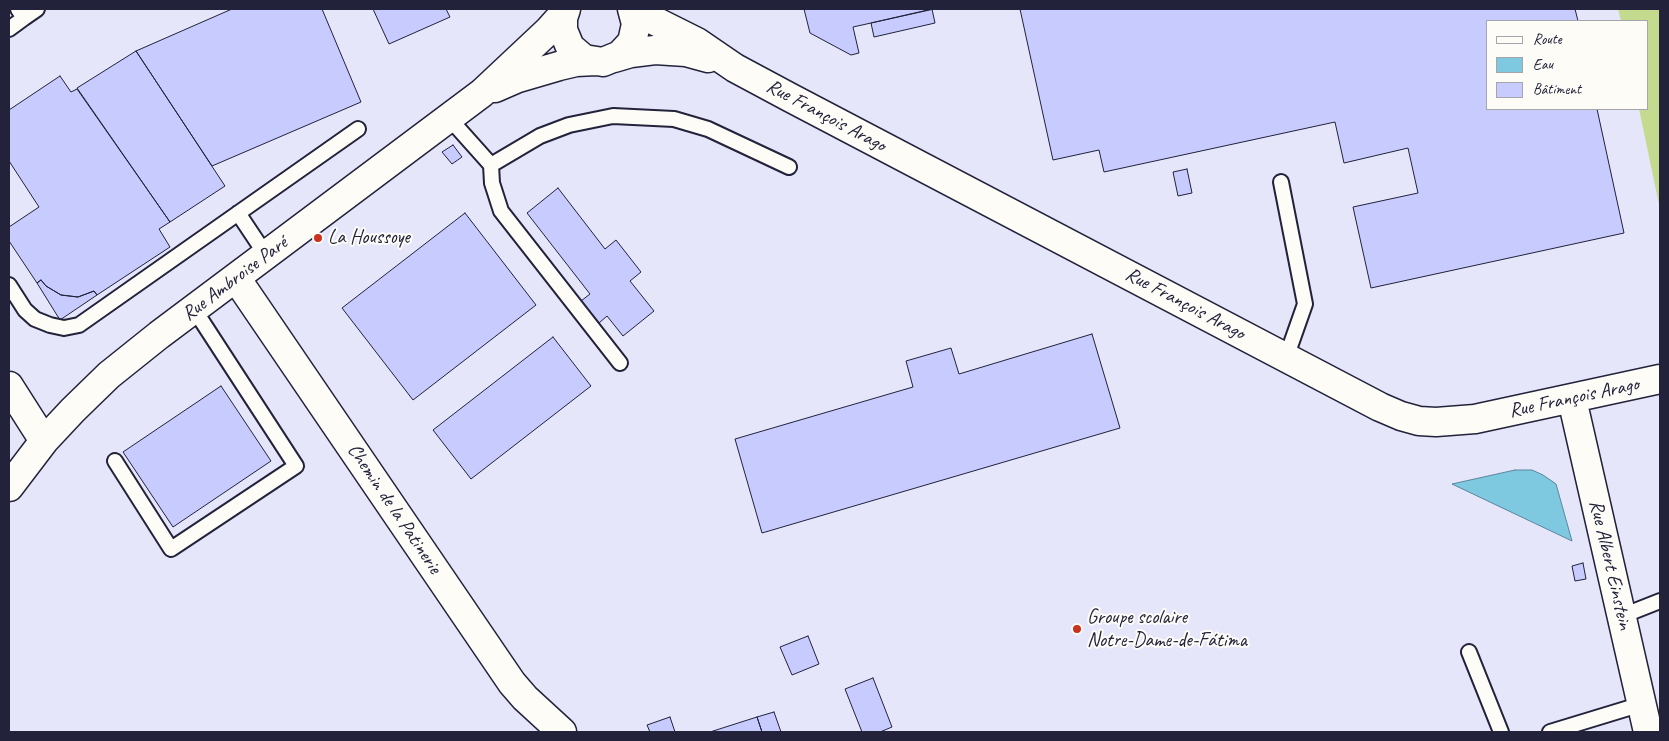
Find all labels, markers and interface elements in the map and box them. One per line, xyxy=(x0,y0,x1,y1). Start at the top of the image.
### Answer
legend xyxy=(1486,20,1649,110)
text: Route xyxy=(1533,30,1562,49)
text: Eau xyxy=(1533,55,1553,74)
street label: Rue François Arago xyxy=(762,74,890,158)
text: Bâtiment xyxy=(1533,80,1581,99)
place label: La Houssoye xyxy=(328,226,410,250)
street label: Rue Ambroise Paré xyxy=(178,232,292,326)
marker: La Houssoye xyxy=(312,232,324,244)
street label: Rue François Arago xyxy=(1121,262,1249,346)
street label: Rue François Arago xyxy=(1507,373,1641,423)
street label: Chemin de la Patinerie xyxy=(342,439,446,579)
street label: Rue Albert Einstein xyxy=(1583,498,1637,632)
place label: Groupe scolaire Notre-Dame-de-Fátima xyxy=(1087,606,1247,653)
marker: Groupe scolaire Notre-Dame-de-Fátima xyxy=(1071,623,1083,635)

